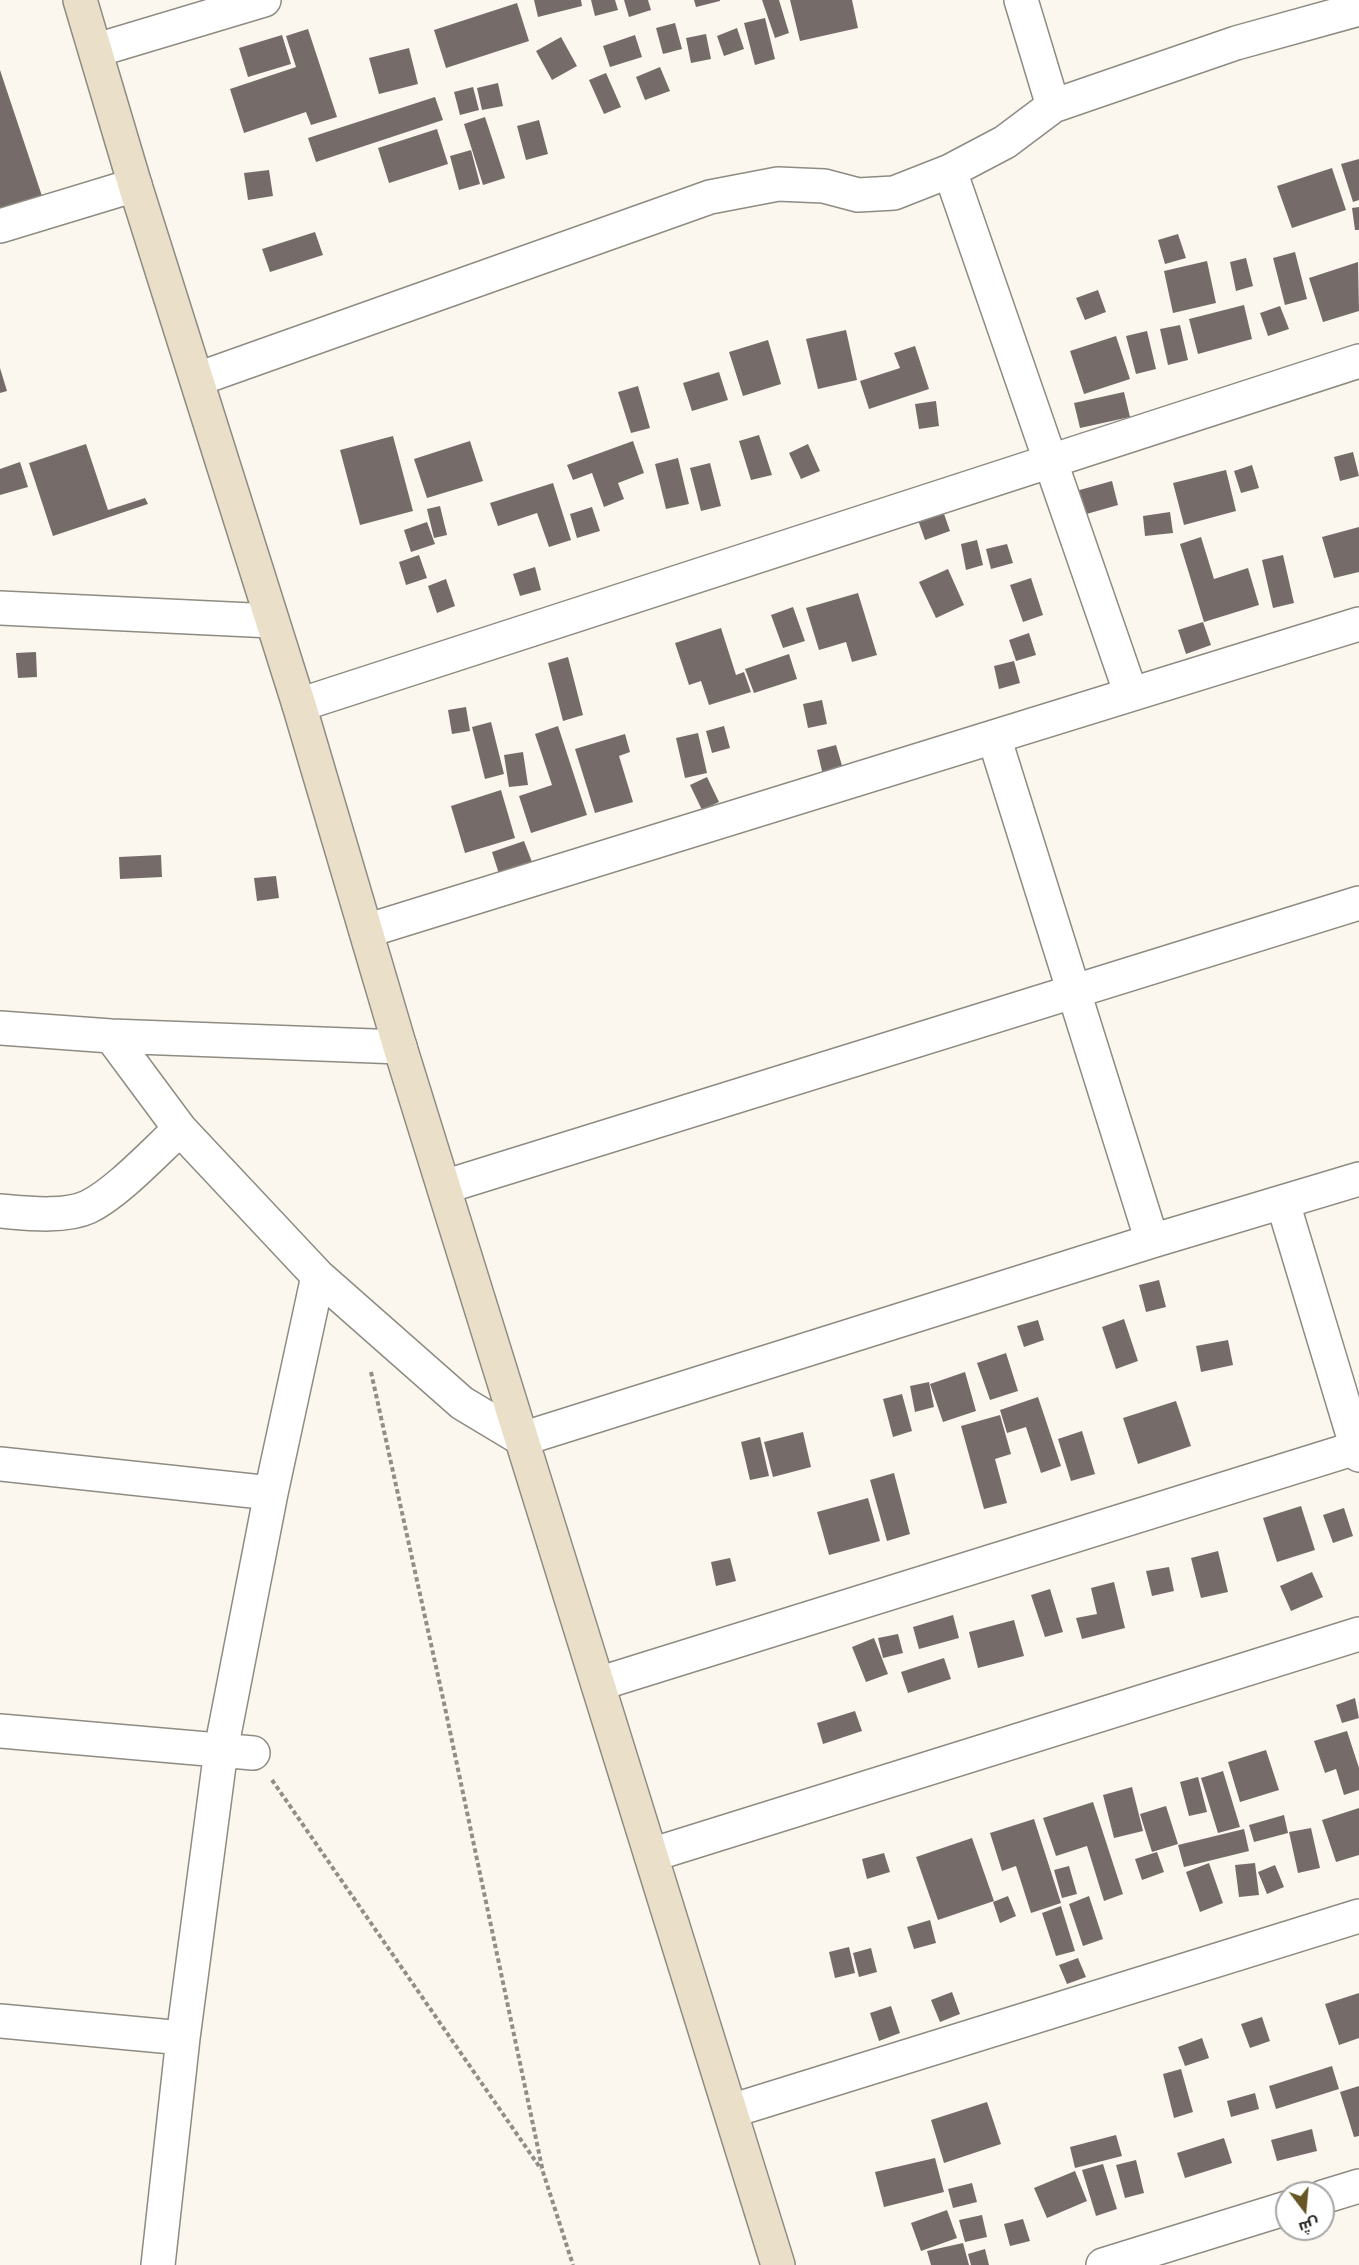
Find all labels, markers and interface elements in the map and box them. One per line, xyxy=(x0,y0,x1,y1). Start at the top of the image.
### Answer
north arrow xyxy=(1275,2181,1335,2241)
text: ش xyxy=(1297,2213,1322,2240)

